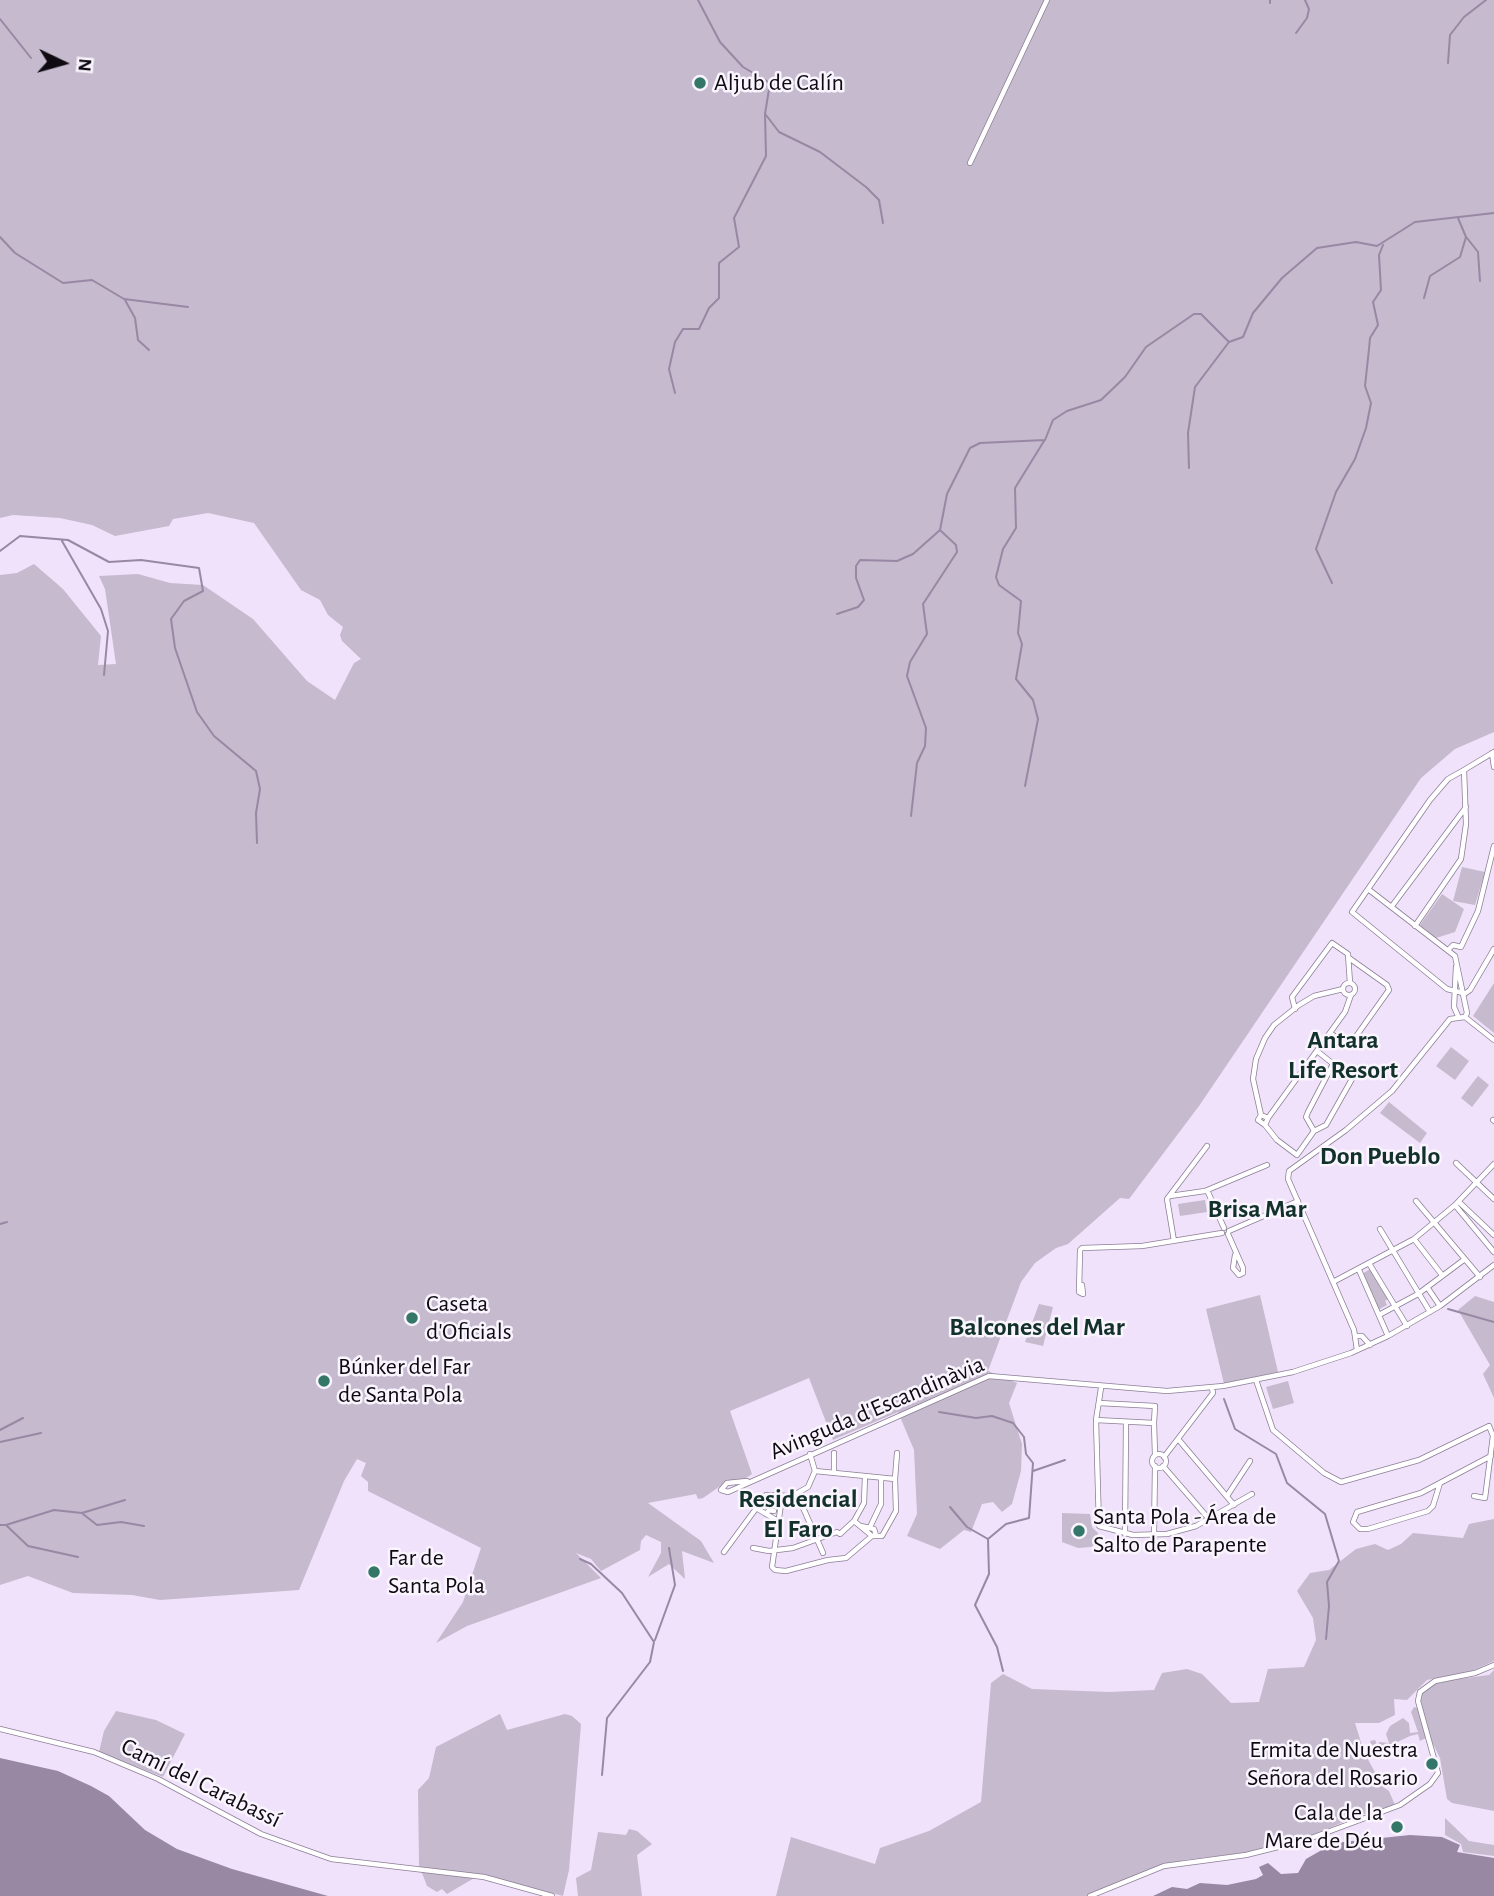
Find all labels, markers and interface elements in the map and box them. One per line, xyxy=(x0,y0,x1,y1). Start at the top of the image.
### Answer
north arrow xyxy=(28,28,98,98)
text: N xyxy=(74,57,94,72)
place label: Aljub de Calín xyxy=(714,69,844,97)
marker: Aljub de Calín xyxy=(692,75,708,91)
district label: Antara Life Resort xyxy=(1288,1024,1398,1086)
district label: Don Pueblo xyxy=(1320,1140,1440,1172)
district label: Brisa Mar xyxy=(1207,1193,1307,1225)
place label: Caseta d'Oficials xyxy=(426,1290,512,1346)
marker: Caseta d'Oficials xyxy=(404,1310,420,1326)
district label: Balcones del Mar xyxy=(949,1311,1125,1343)
street label: Avinguda d'Escandinàvia xyxy=(765,1350,989,1466)
place label: Búnker del Far de Santa Pola xyxy=(338,1353,470,1409)
marker: Búnker del Far de Santa Pola xyxy=(316,1373,332,1389)
district label: Residencial El Faro xyxy=(738,1483,858,1544)
place label: Santa Pola - Área de Salto de Parapente xyxy=(1093,1503,1276,1559)
marker: Santa Pola - Área de Salto de Parapente xyxy=(1071,1523,1087,1539)
place label: Far de Santa Pola xyxy=(388,1544,485,1600)
marker: Far de Santa Pola xyxy=(366,1564,382,1580)
street label: Camí del Carabassí xyxy=(116,1732,286,1834)
place label: Ermita de Nuestra Señora del Rosario xyxy=(1247,1736,1418,1792)
marker: Ermita de Nuestra Señora del Rosario xyxy=(1424,1756,1440,1772)
place label: Cala de la Mare de Déu xyxy=(1264,1799,1383,1855)
marker: Cala de la Mare de Déu xyxy=(1389,1819,1405,1835)

